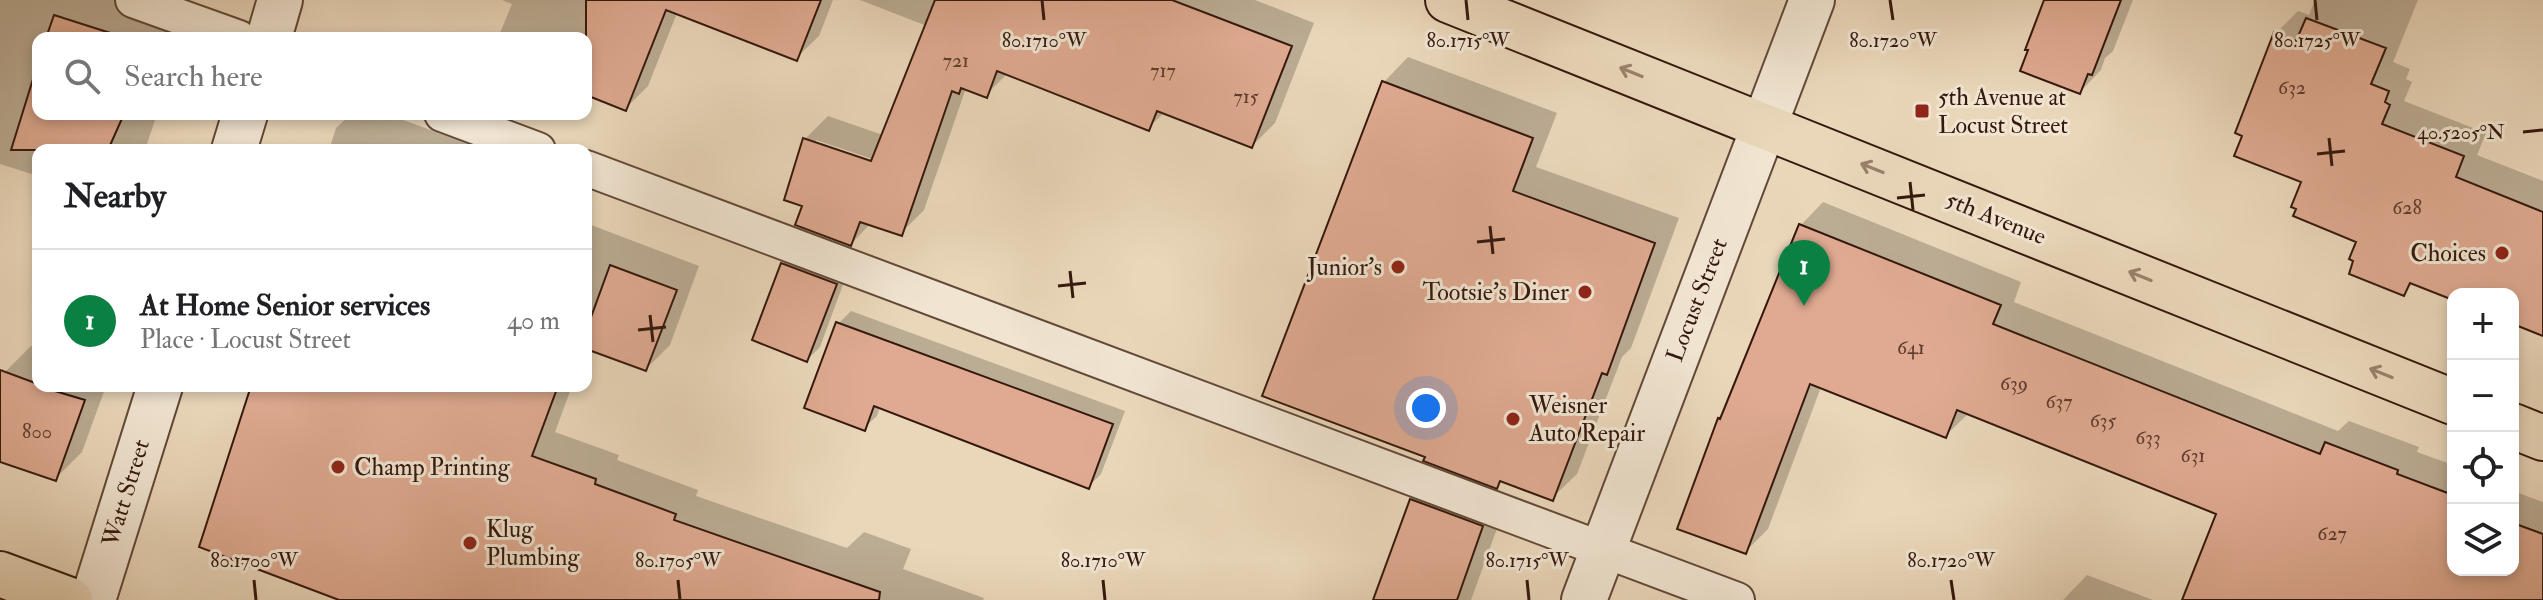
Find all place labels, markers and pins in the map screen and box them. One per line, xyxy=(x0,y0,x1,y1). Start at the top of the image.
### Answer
place label: 5th Avenue at Locust Street xyxy=(1938,82,2068,141)
marker: 5th Avenue at Locust Street xyxy=(1913,102,1931,120)
place label: Choices xyxy=(2410,238,2486,269)
pin: 1 xyxy=(1778,240,1830,306)
marker: Choices xyxy=(2493,244,2511,262)
place label: Junior's xyxy=(1306,252,1382,283)
marker: Junior's xyxy=(1389,258,1407,276)
place label: Tootsie's Diner xyxy=(1423,277,1569,308)
marker: Tootsie's Diner xyxy=(1576,283,1594,301)
place label: Weisner Auto Repair xyxy=(1528,390,1645,449)
marker: Weisner Auto Repair xyxy=(1504,410,1522,428)
place label: Champ Printing xyxy=(354,452,511,483)
marker: Champ Printing xyxy=(329,458,347,476)
place label: Klug Plumbing xyxy=(486,514,580,573)
marker: Klug Plumbing xyxy=(461,534,479,552)

